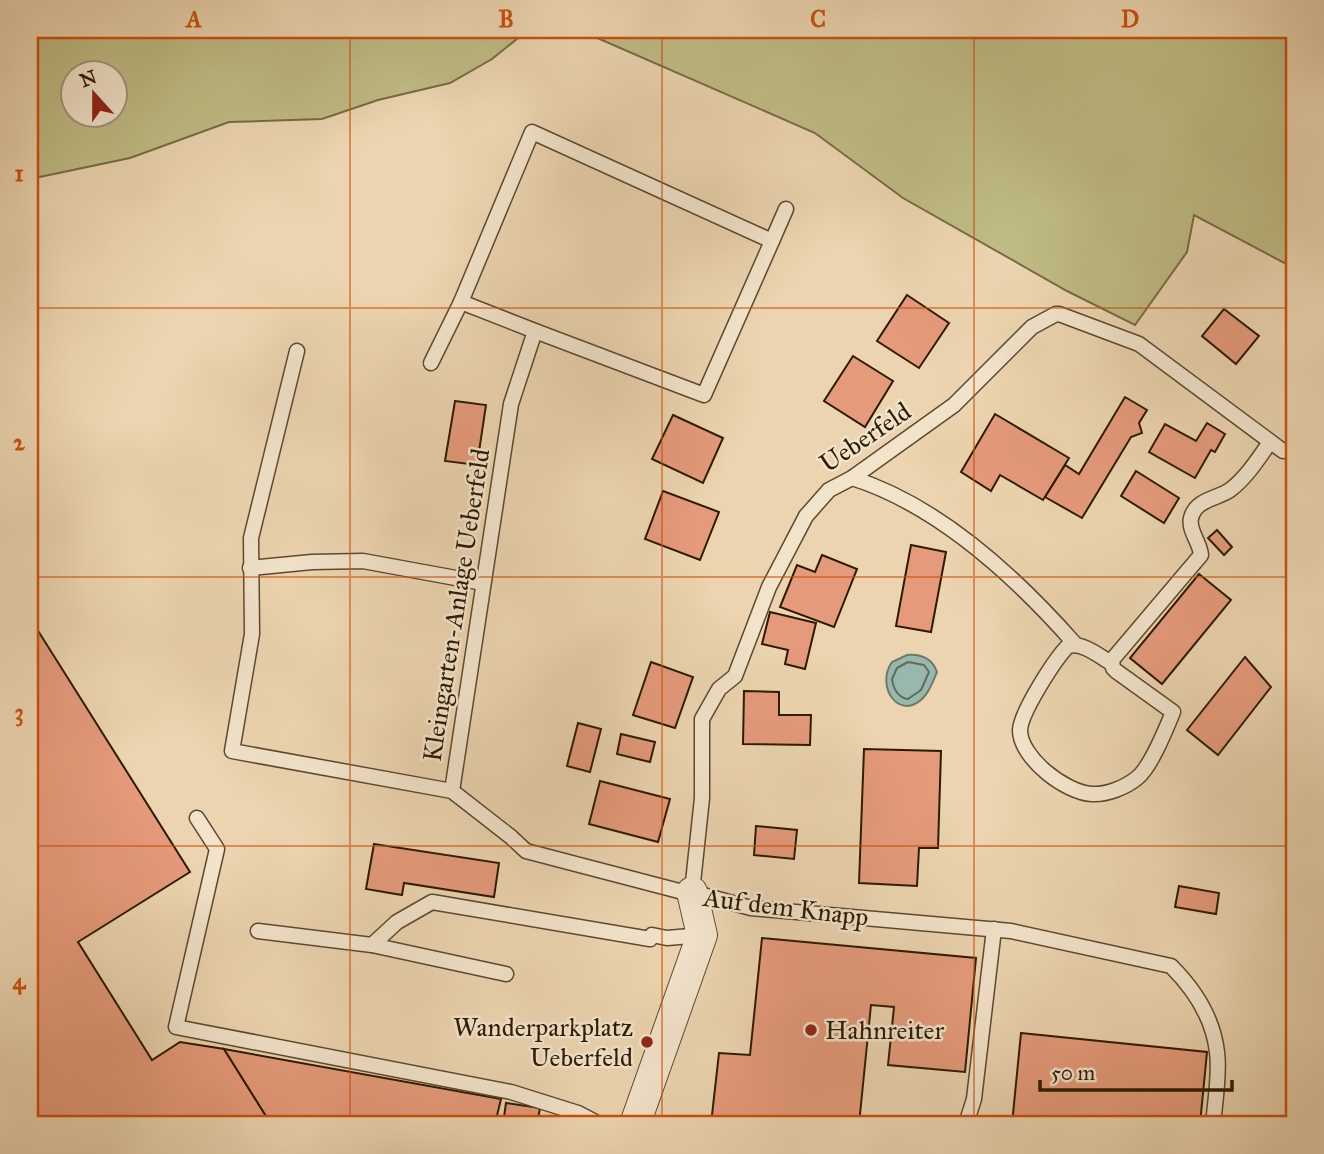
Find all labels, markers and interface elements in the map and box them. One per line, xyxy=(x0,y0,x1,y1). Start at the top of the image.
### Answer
text: A xyxy=(184,5,202,33)
text: B xyxy=(498,5,514,33)
text: C xyxy=(810,5,826,33)
text: D xyxy=(1121,5,1139,33)
north arrow xyxy=(60,60,130,130)
text: N xyxy=(76,65,100,92)
text: 1 xyxy=(14,159,24,187)
street label: Ueberfeld xyxy=(813,395,917,479)
text: 2 xyxy=(13,428,25,456)
street label: Kleingarten-Anlage Ueberfeld xyxy=(415,446,497,764)
text: 3 xyxy=(14,698,24,727)
street label: Auf dem Knapp xyxy=(701,881,870,933)
text: 4 xyxy=(13,967,27,995)
place label: Wanderparkplatz Ueberfeld xyxy=(453,1011,633,1073)
place label: Hahnreiter xyxy=(825,1014,944,1046)
marker: Hahnreiter xyxy=(803,1022,819,1038)
marker: Wanderparkplatz Ueberfeld xyxy=(639,1034,655,1050)
scale bar xyxy=(1040,1049,1233,1093)
text: 50 m xyxy=(1051,1060,1096,1086)

